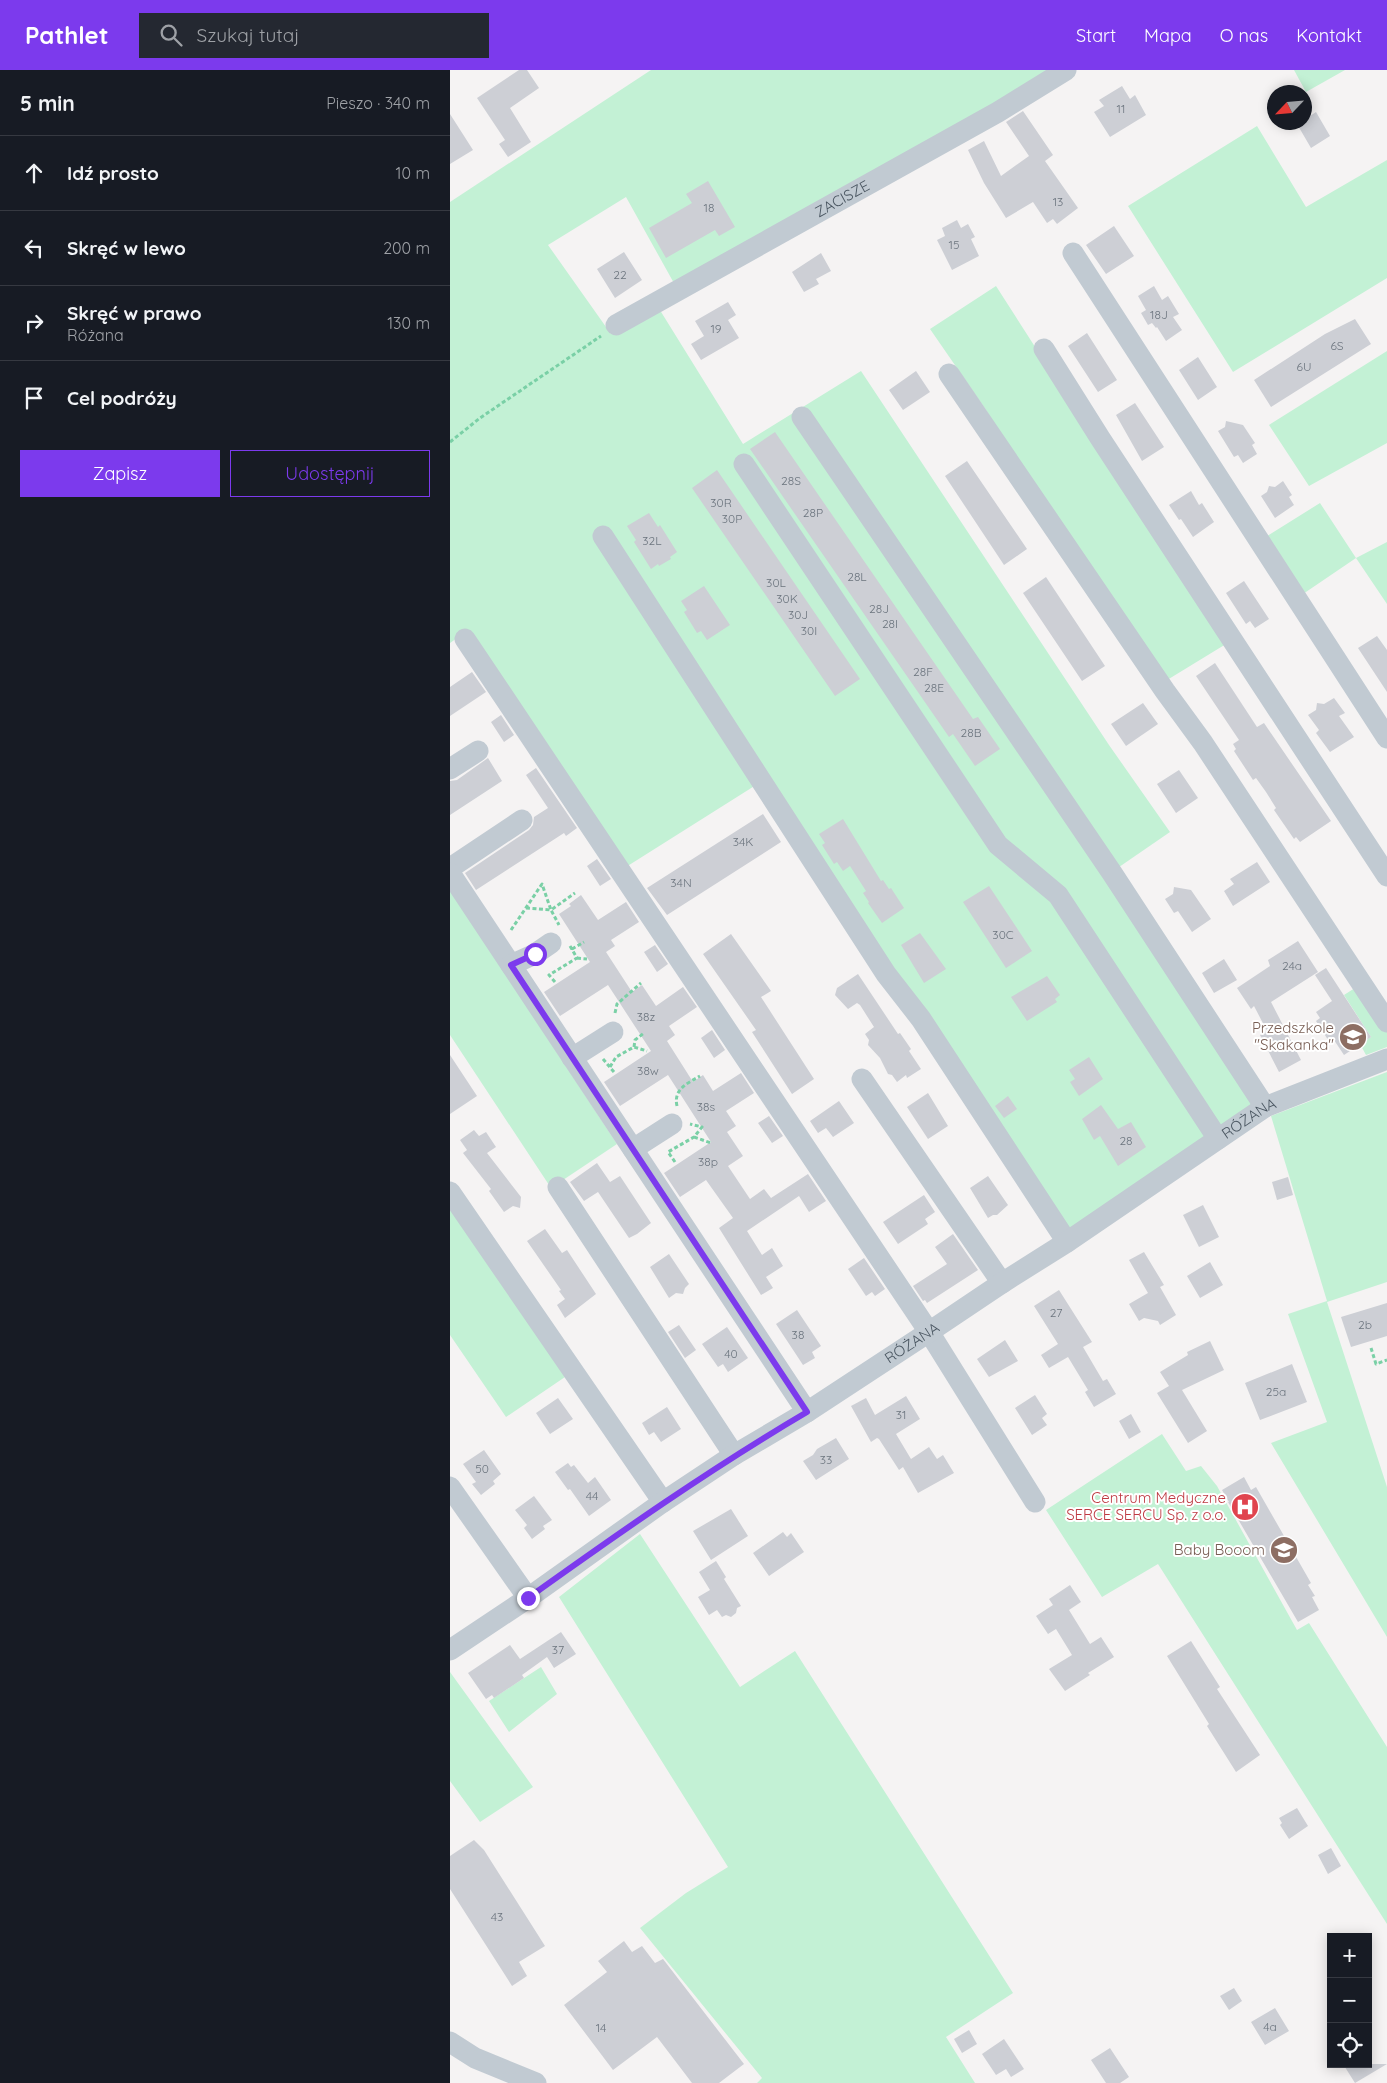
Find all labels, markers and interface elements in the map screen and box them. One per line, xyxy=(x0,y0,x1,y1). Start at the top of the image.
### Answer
search box xyxy=(139,13,489,58)
text: Pathlet xyxy=(25,20,109,50)
icon: search xyxy=(157,21,185,49)
text: Szukaj tutaj xyxy=(197,23,299,47)
text: Start xyxy=(1076,24,1116,47)
text: Mapa xyxy=(1144,24,1192,47)
text: O nas xyxy=(1220,24,1268,47)
text: Kontakt xyxy=(1296,24,1362,47)
north arrow xyxy=(1267,85,1312,130)
text: 5 min xyxy=(20,90,75,116)
text: Pieszo · 340 m xyxy=(326,93,430,113)
house number: 11 xyxy=(1117,101,1125,116)
icon: ahead xyxy=(20,159,48,187)
text: Idź prosto xyxy=(67,161,159,185)
text: 10 m xyxy=(396,163,430,183)
street label: ZACISZE xyxy=(811,176,873,221)
house number: 13 xyxy=(1053,194,1063,209)
house number: 18 xyxy=(704,200,714,215)
icon: left xyxy=(20,234,48,262)
text: Skręć w lewo xyxy=(67,236,186,260)
house number: 15 xyxy=(949,237,959,252)
text: 200 m xyxy=(383,238,430,258)
house number: 22 xyxy=(613,267,627,282)
text: Skręć w prawo xyxy=(67,301,202,325)
house number: 18J xyxy=(1150,307,1168,322)
icon: right xyxy=(20,309,48,337)
text: 130 m xyxy=(387,313,430,333)
house number: 19 xyxy=(710,321,722,336)
text: Różana xyxy=(67,325,124,345)
house number: 6S xyxy=(1330,338,1344,353)
house number: 6U xyxy=(1296,359,1312,374)
icon: arrive xyxy=(20,384,48,412)
text: Cel podróży xyxy=(67,386,177,410)
button: Zapisz xyxy=(20,450,220,497)
button: Udostępnij xyxy=(230,450,430,497)
house number: 28S xyxy=(781,473,801,488)
house number: 30R xyxy=(710,495,732,510)
house number: 28P xyxy=(803,505,823,520)
house number: 30P xyxy=(722,511,742,526)
house number: 32L xyxy=(642,533,662,548)
house number: 28L xyxy=(847,569,867,584)
house number: 30L xyxy=(766,575,787,590)
house number: 30K xyxy=(776,591,798,606)
house number: 28J xyxy=(869,601,889,616)
house number: 30J xyxy=(788,607,808,622)
house number: 28I xyxy=(882,616,898,631)
house number: 30I xyxy=(801,623,817,638)
house number: 28F xyxy=(913,664,933,679)
house number: 28E xyxy=(924,680,944,695)
house number: 28B xyxy=(961,725,982,740)
house number: 34K xyxy=(733,834,753,849)
house number: 34N xyxy=(670,875,692,890)
house number: 30C xyxy=(992,927,1014,942)
route start xyxy=(524,943,547,966)
house number: 24a xyxy=(1282,958,1302,973)
house number: 38z xyxy=(637,1009,656,1024)
place label: Przedszkole "Skakanka" xyxy=(1252,1018,1334,1054)
school or university icon: Przedszkole "Skakanka" xyxy=(1338,1022,1368,1052)
house number: 38w xyxy=(637,1063,659,1078)
street label: RÓŻANA xyxy=(1218,1093,1279,1143)
house number: 38s xyxy=(697,1099,716,1114)
house number: 28 xyxy=(1119,1133,1133,1148)
house number: 38p xyxy=(698,1154,718,1169)
house number: 27 xyxy=(1050,1305,1062,1320)
house number: 2b xyxy=(1358,1317,1372,1332)
street label: RÓŻANA xyxy=(881,1318,943,1367)
house number: 38 xyxy=(792,1327,804,1342)
house number: 40 xyxy=(724,1346,738,1361)
house number: 25a xyxy=(1266,1384,1286,1399)
house number: 31 xyxy=(896,1407,906,1422)
house number: 33 xyxy=(820,1452,832,1467)
house number: 50 xyxy=(475,1461,489,1476)
house number: 44 xyxy=(586,1488,598,1503)
place label: Centrum Medyczne SERCE SERCU Sp. z o.o. xyxy=(1066,1488,1226,1524)
hospital icon: Centrum Medyczne SERCE SERCU Sp. z o.o. xyxy=(1230,1492,1260,1522)
school or university icon: Baby Booom xyxy=(1269,1535,1299,1565)
place label: Baby Booom xyxy=(1174,1540,1265,1559)
route end xyxy=(517,1587,540,1610)
house number: 37 xyxy=(552,1642,564,1657)
house number: 43 xyxy=(491,1909,503,1924)
map controls xyxy=(1327,1933,1372,2068)
button: + xyxy=(1327,1933,1372,1978)
button: − xyxy=(1327,1978,1372,2023)
house number: 4a xyxy=(1263,2019,1277,2034)
house number: 14 xyxy=(596,2020,606,2035)
button: locate xyxy=(1327,2023,1372,2068)

